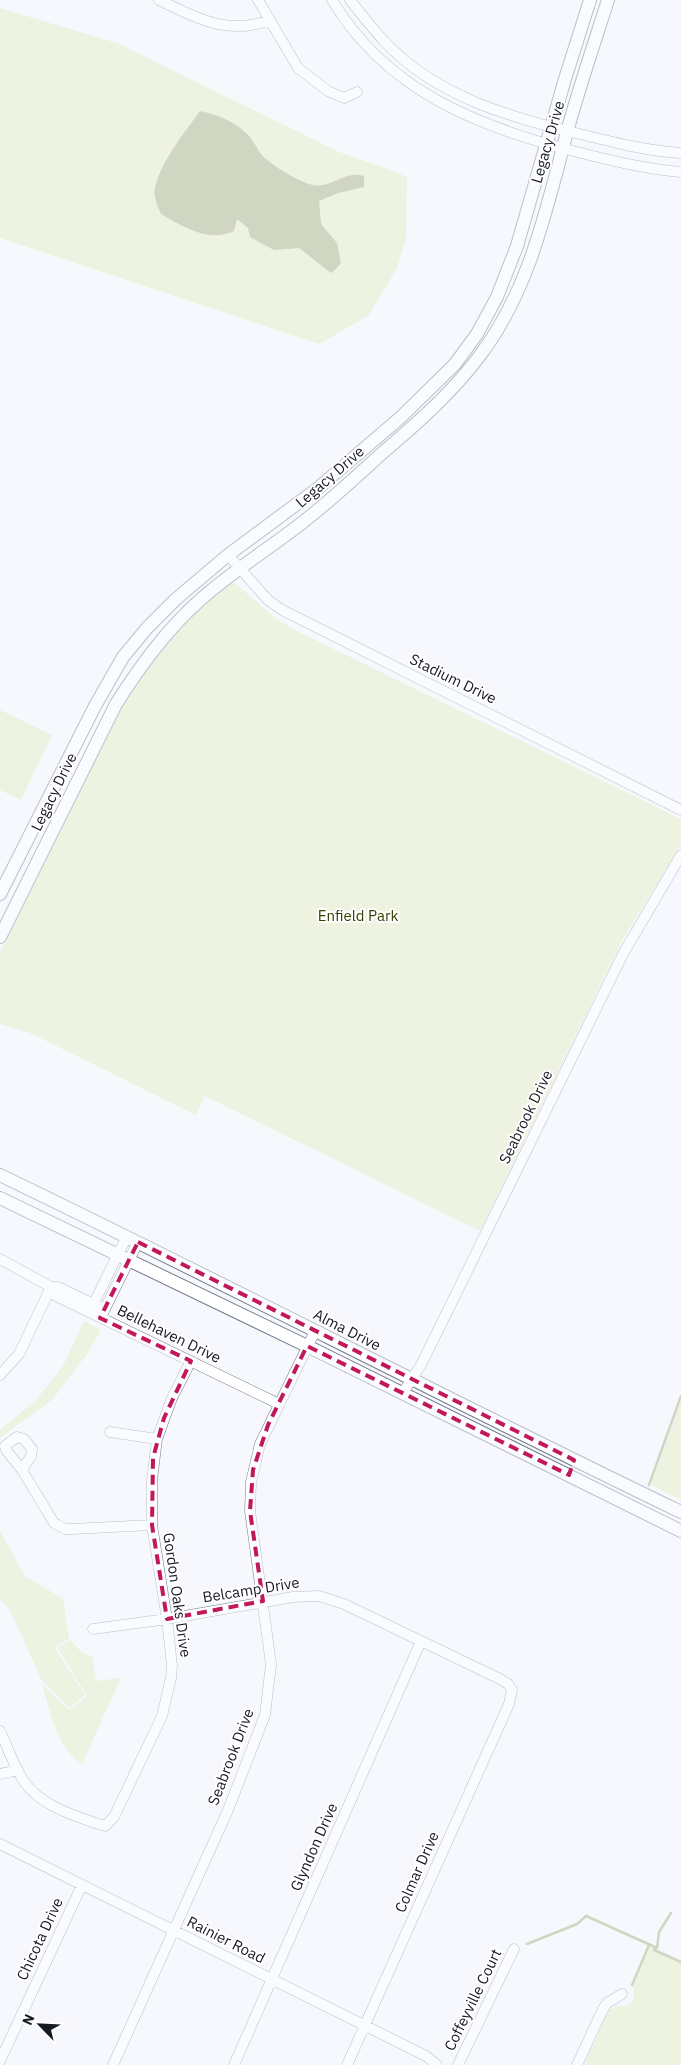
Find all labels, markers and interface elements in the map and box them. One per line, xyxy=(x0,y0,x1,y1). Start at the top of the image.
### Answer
street label: Legacy Drive xyxy=(527,98,568,185)
street label: Legacy Drive xyxy=(291,442,368,512)
street label: Stadium Drive xyxy=(407,649,500,708)
street label: Legacy Drive xyxy=(26,749,81,834)
park label: Enfield Park xyxy=(318,906,398,925)
street label: Seabrook Drive xyxy=(495,1067,556,1167)
street label: Bellehaven Drive xyxy=(114,1300,224,1367)
street label: Alma Drive xyxy=(310,1304,384,1355)
street label: Gordon Oaks Drive xyxy=(159,1531,196,1658)
street label: Belcamp Drive xyxy=(201,1572,301,1607)
street label: Seabrook Drive xyxy=(203,1706,258,1808)
street label: Glyndon Drive xyxy=(286,1800,341,1894)
street label: Colmar Drive xyxy=(390,1828,443,1915)
street label: Chicota Drive xyxy=(12,1894,67,1983)
street label: Rainier Road xyxy=(184,1912,269,1967)
street label: Coffeyville Court xyxy=(440,1946,505,2054)
north arrow xyxy=(15,2000,65,2050)
text: N xyxy=(18,2011,38,2028)

